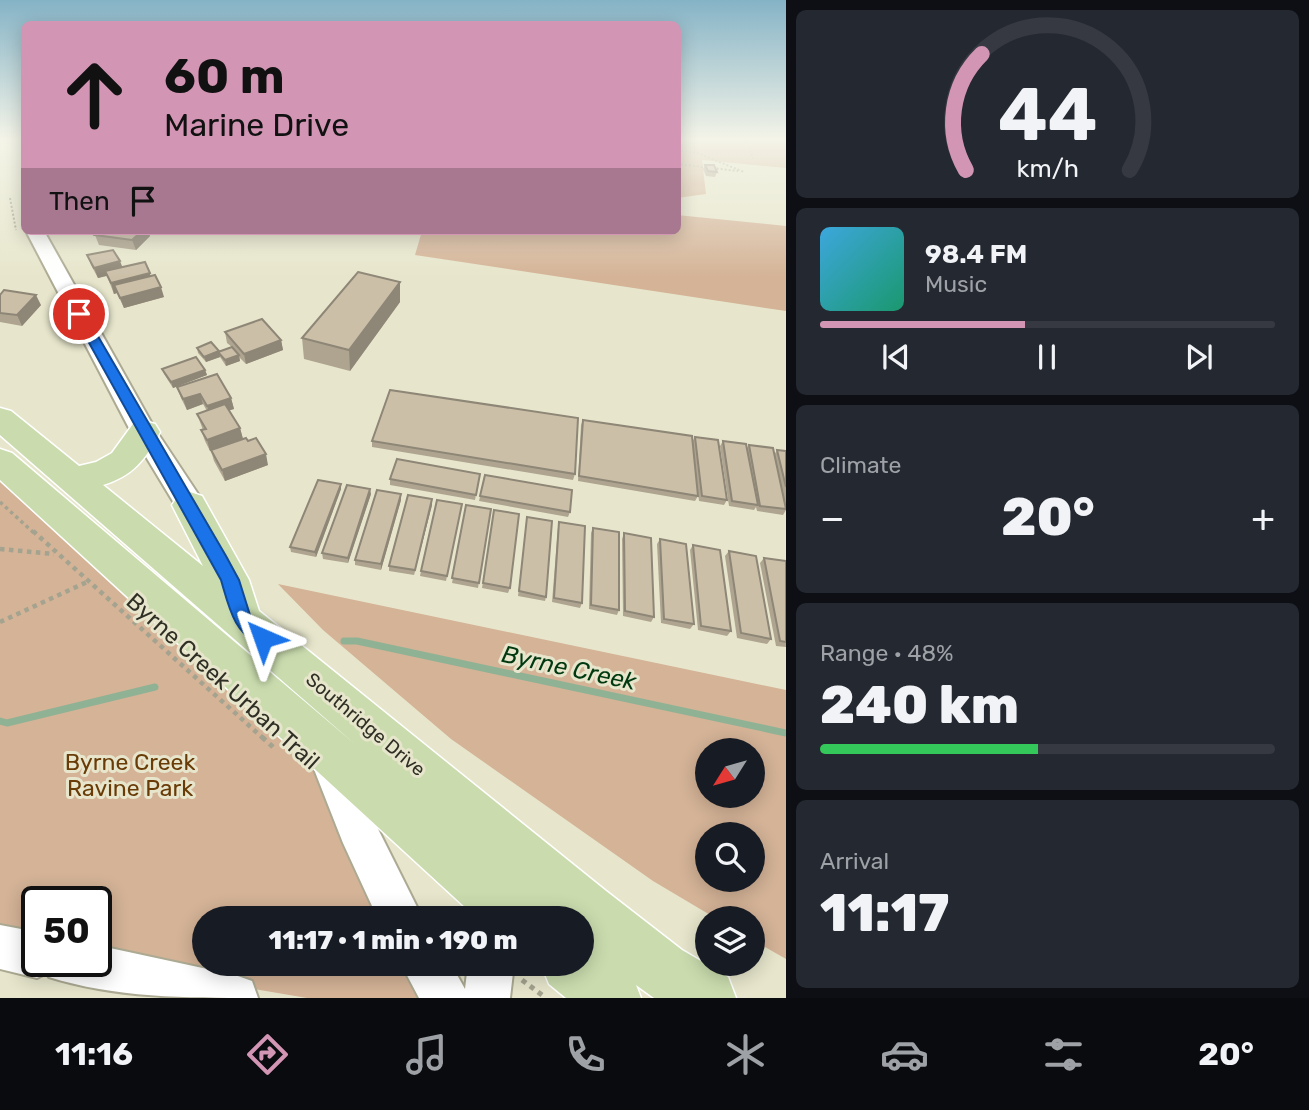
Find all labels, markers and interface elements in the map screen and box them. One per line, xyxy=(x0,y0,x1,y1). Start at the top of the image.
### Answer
text: 60 m xyxy=(164,47,285,105)
icon: ahead xyxy=(49,49,140,140)
text: 44 xyxy=(998,72,1097,158)
text: Marine Drive xyxy=(164,106,349,144)
text: km/h xyxy=(1016,154,1079,183)
icon: arrive xyxy=(124,182,162,220)
text: Then xyxy=(49,186,110,217)
text: 98.4 FM xyxy=(925,239,1027,270)
text: Music xyxy=(925,270,987,298)
pin xyxy=(49,284,109,344)
icon: arrive xyxy=(60,295,98,333)
icon: previous xyxy=(877,338,915,376)
icon: pause xyxy=(1028,338,1066,376)
icon: next xyxy=(1180,338,1218,376)
text: Climate xyxy=(820,451,901,479)
text: 20° xyxy=(1001,486,1095,548)
text: − xyxy=(820,495,845,541)
text: + xyxy=(1251,495,1275,541)
street label: Byrne Creek Urban Trail xyxy=(121,587,325,775)
position arrow xyxy=(226,601,300,675)
text: Range · 48% xyxy=(820,639,954,667)
water label: Byrne Creek xyxy=(499,640,639,696)
street label: Southridge Drive xyxy=(301,668,430,781)
text: 240 km xyxy=(820,674,1019,736)
north arrow xyxy=(695,738,765,808)
map controls xyxy=(695,738,765,976)
park label: Byrne Creek Ravine Park xyxy=(65,748,195,802)
button: search xyxy=(695,822,765,892)
text: Arrival xyxy=(820,847,889,875)
text: 11:17 xyxy=(820,882,949,944)
speed limit sign: 50 xyxy=(21,886,112,977)
button: layers xyxy=(695,906,765,976)
text: 11:17 · 1 min · 190 m xyxy=(268,925,518,956)
icon: directions xyxy=(243,1030,292,1079)
icon: music xyxy=(402,1030,451,1079)
icon: phone xyxy=(561,1030,610,1079)
icon: climate xyxy=(721,1030,770,1079)
icon: car xyxy=(880,1030,929,1079)
icon: filters xyxy=(1039,1030,1088,1079)
text: 11:16 xyxy=(55,1035,133,1073)
text: 20° xyxy=(1198,1035,1254,1073)

